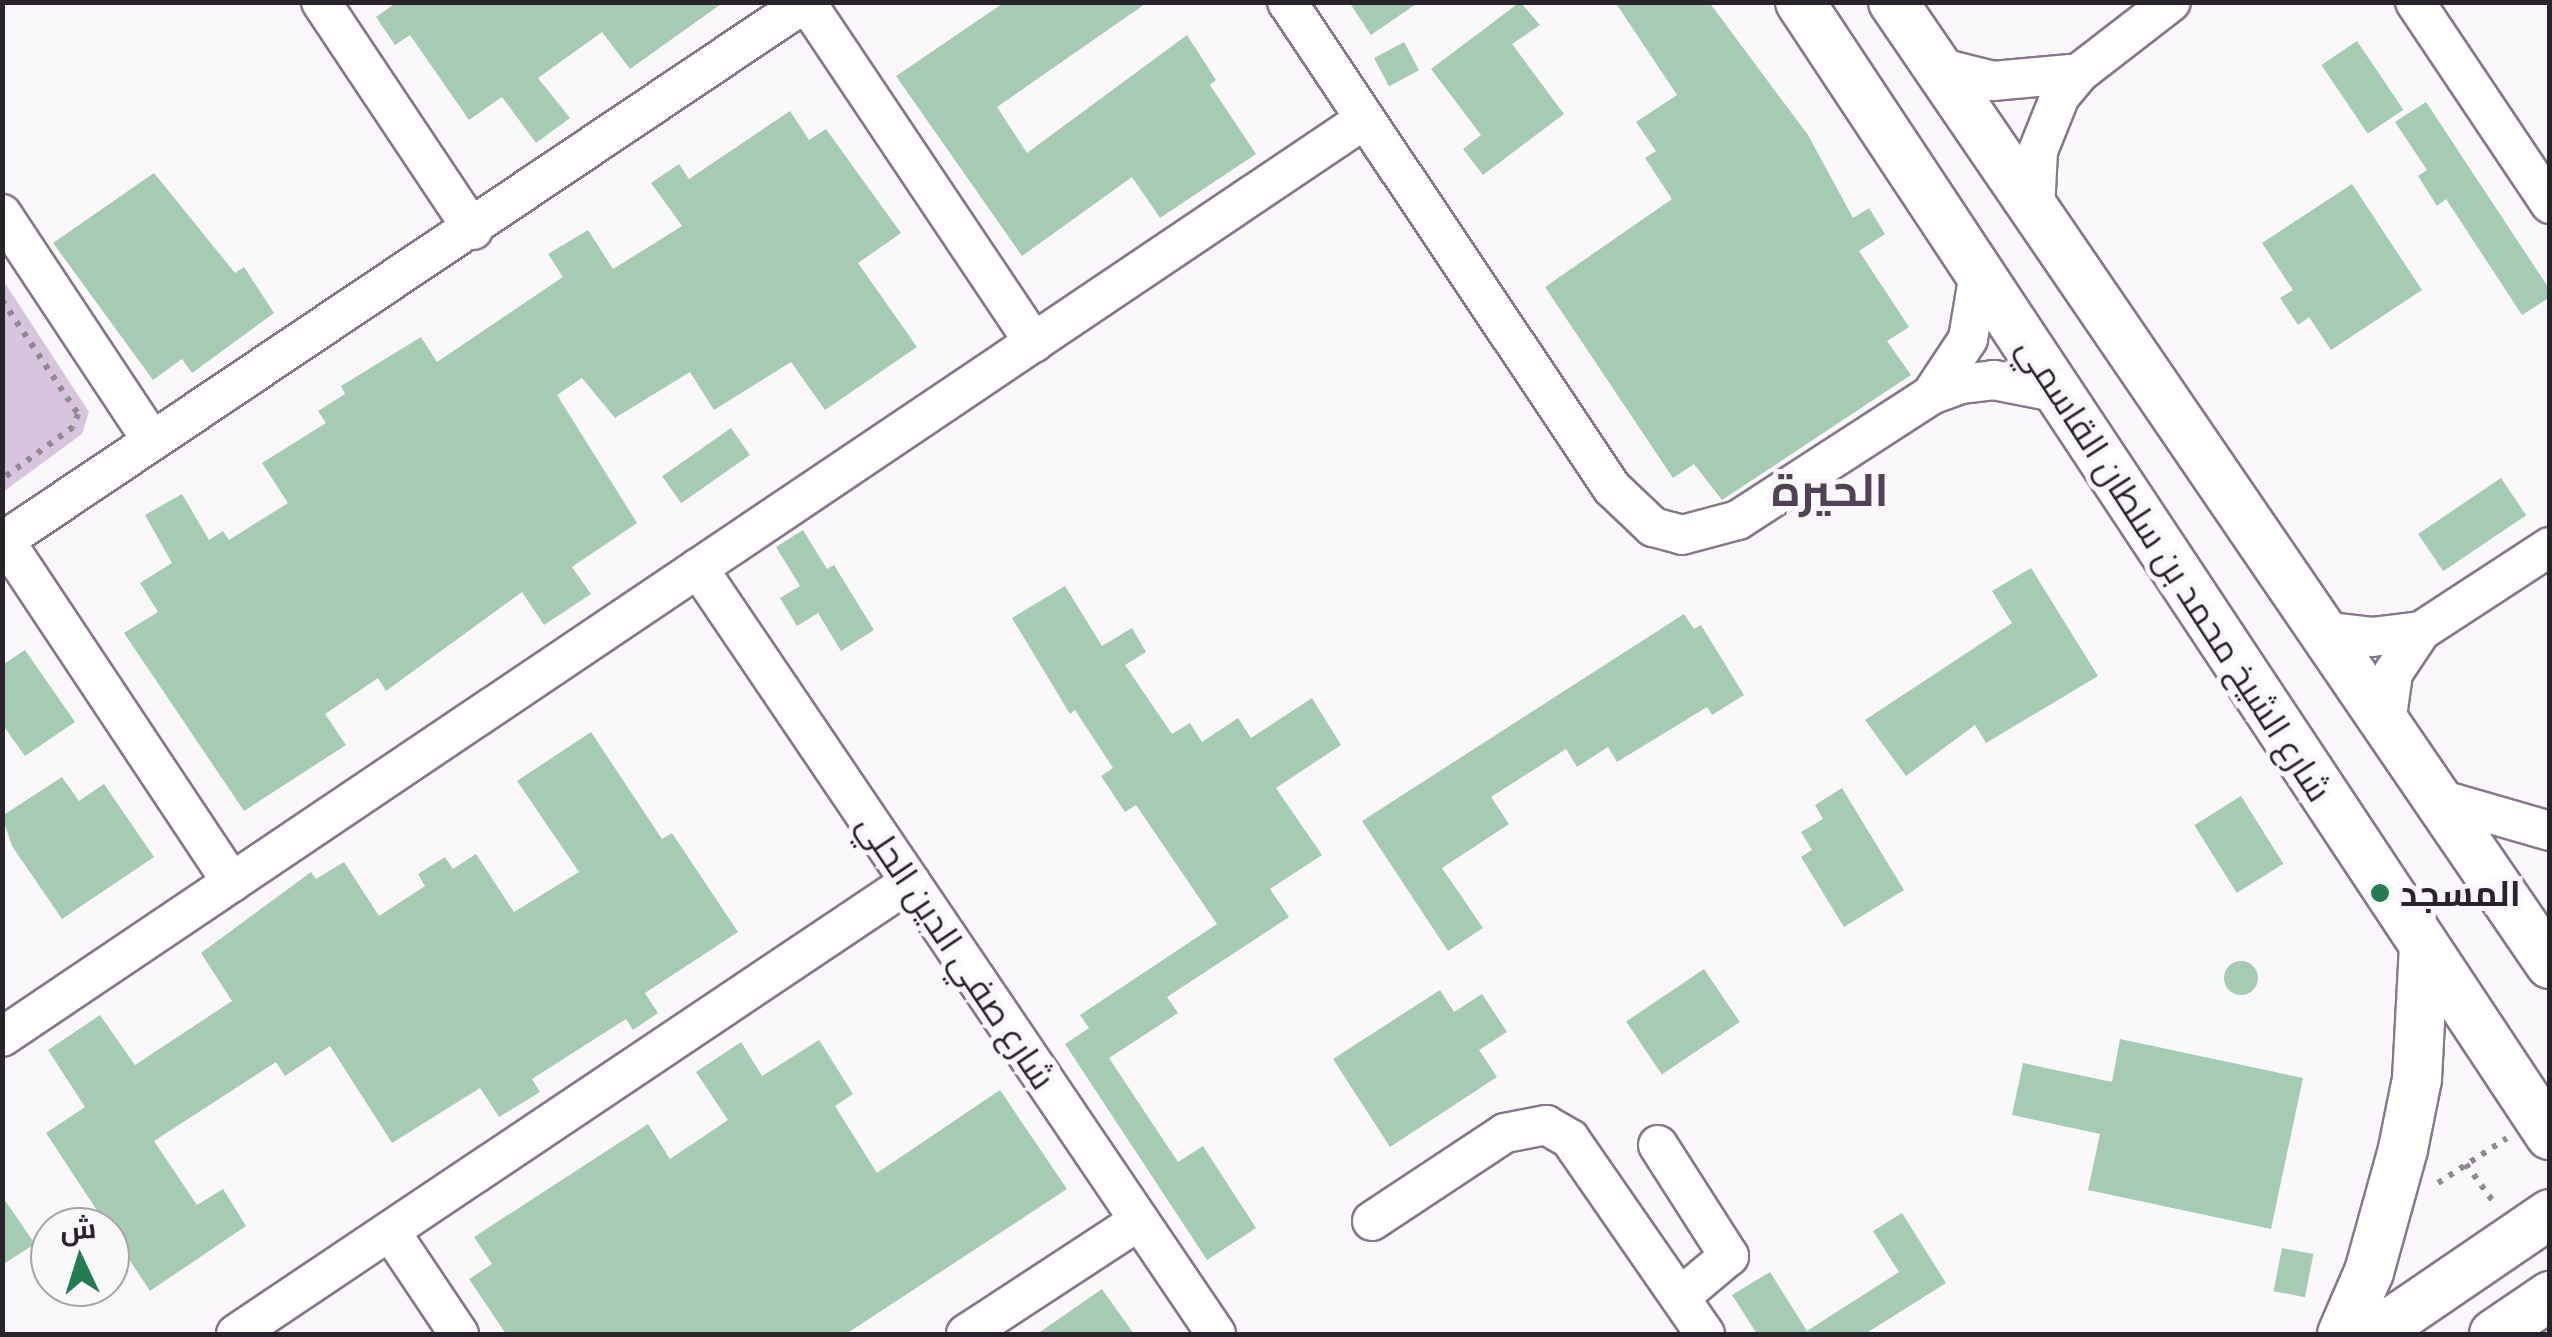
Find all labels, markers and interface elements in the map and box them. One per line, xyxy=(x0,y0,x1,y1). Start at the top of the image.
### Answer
street label: شارع الشيخ محمد بن سلطان القاسمي xyxy=(2009,329,2341,809)
district label: الحيرة xyxy=(1771,463,1889,517)
street label: شارع صفي الدين الحلي xyxy=(849,805,1065,1097)
place label: المسجد xyxy=(2400,872,2521,914)
marker: المسجد xyxy=(2369,882,2391,904)
north arrow xyxy=(30,1207,130,1307)
text: ش xyxy=(59,1209,97,1248)

